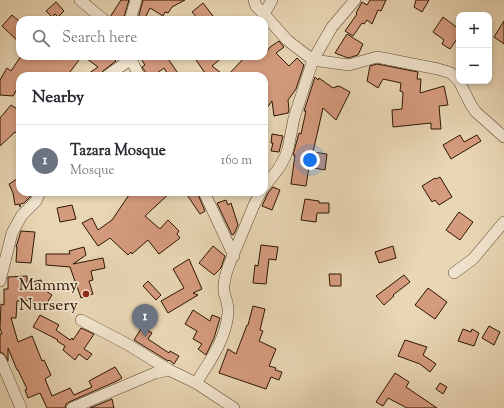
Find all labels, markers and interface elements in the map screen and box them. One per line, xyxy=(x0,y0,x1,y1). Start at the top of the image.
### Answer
map controls xyxy=(456,12,492,84)
button: + xyxy=(456,12,492,48)
search box xyxy=(16,16,268,60)
icon: search xyxy=(30,27,52,49)
text: Search here xyxy=(62,28,137,49)
button: − xyxy=(456,48,492,84)
text: Nearby xyxy=(32,86,84,110)
text: Tazara Mosque xyxy=(70,141,166,162)
your location xyxy=(300,150,320,170)
text: 1 xyxy=(43,152,47,170)
text: 160 m xyxy=(221,152,252,170)
text: Mosque xyxy=(70,162,115,180)
place label: Mammy Nursery xyxy=(18,274,79,318)
marker: Mammy Nursery xyxy=(81,289,91,299)
pin: 1 xyxy=(132,304,158,337)

